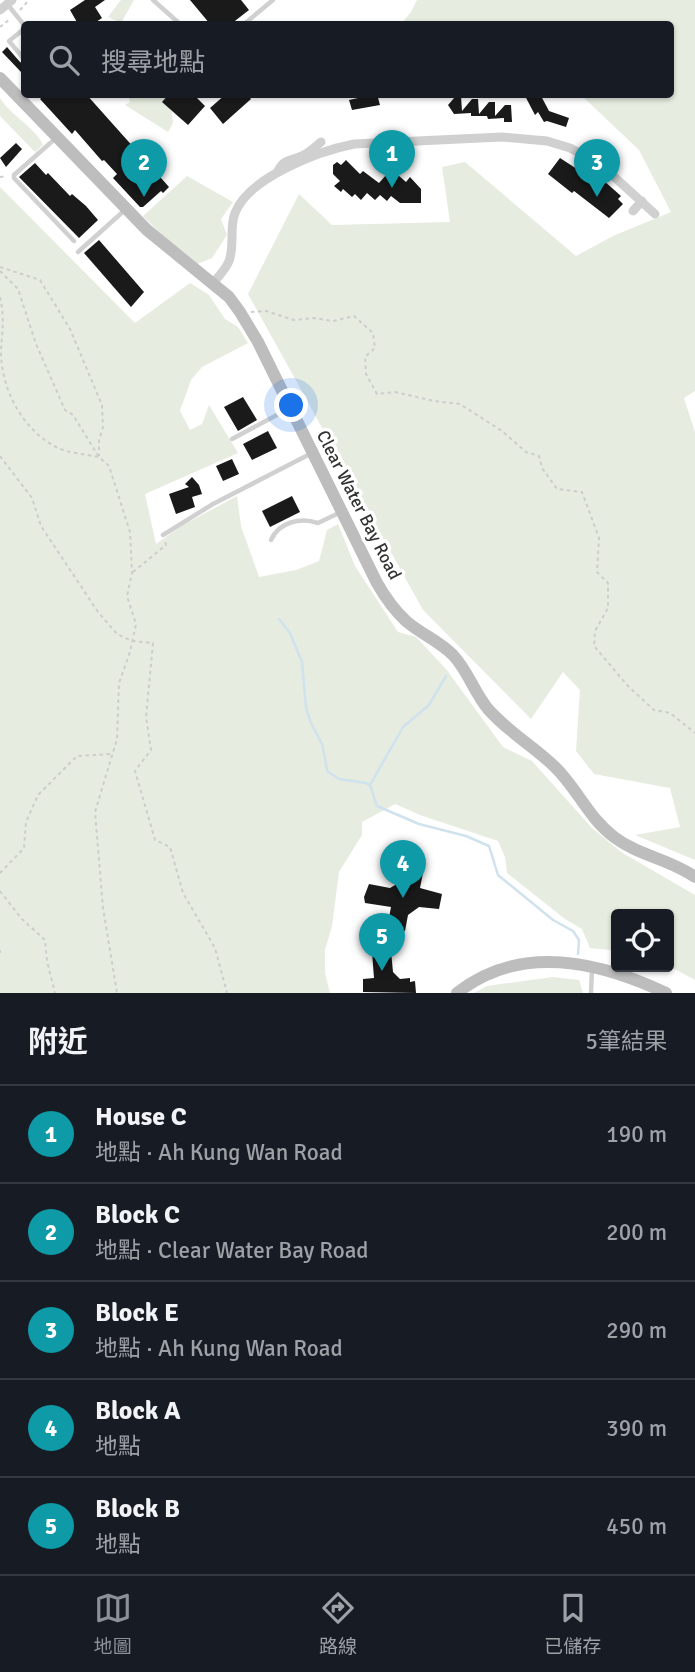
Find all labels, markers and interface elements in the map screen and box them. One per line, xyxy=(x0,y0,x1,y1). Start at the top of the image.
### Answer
search box xyxy=(21,21,674,98)
icon: search xyxy=(45,41,83,79)
text: 搜尋地點 xyxy=(101,47,205,79)
pin: 1 xyxy=(369,130,415,188)
pin: 2 xyxy=(121,139,167,197)
pin: 3 xyxy=(574,139,620,197)
your location xyxy=(274,388,308,422)
street label: Clear Water Bay Road xyxy=(312,427,406,583)
pin: 4 xyxy=(380,840,426,898)
map controls xyxy=(611,909,674,972)
button: locate xyxy=(611,909,674,972)
pin: 5 xyxy=(359,913,405,971)
text: 附近 xyxy=(28,1024,88,1061)
text: 5筆結果 xyxy=(586,1027,667,1056)
text: House C xyxy=(95,1101,187,1133)
text: 1 xyxy=(45,1120,57,1149)
text: 190 m xyxy=(606,1120,667,1149)
text: 地點 · Ah Kung Wan Road xyxy=(95,1138,343,1167)
text: Block C xyxy=(95,1199,180,1231)
text: 2 xyxy=(45,1218,57,1247)
text: 200 m xyxy=(606,1218,667,1247)
text: 地點 · Clear Water Bay Road xyxy=(95,1236,369,1265)
text: Block E xyxy=(95,1297,179,1329)
text: 3 xyxy=(45,1316,57,1345)
text: 290 m xyxy=(606,1316,667,1345)
text: 地點 · Ah Kung Wan Road xyxy=(95,1334,343,1363)
text: Block A xyxy=(95,1395,181,1427)
text: 4 xyxy=(45,1414,57,1443)
text: 390 m xyxy=(606,1414,667,1443)
text: 地點 xyxy=(95,1432,141,1461)
text: Block B xyxy=(95,1493,180,1525)
text: 5 xyxy=(45,1512,57,1541)
text: 450 m xyxy=(606,1512,667,1541)
text: 地點 xyxy=(95,1530,141,1559)
tab: 地圖 xyxy=(94,1589,132,1659)
tab: 路線 xyxy=(319,1589,357,1659)
tab: 已儲存 xyxy=(544,1589,601,1659)

